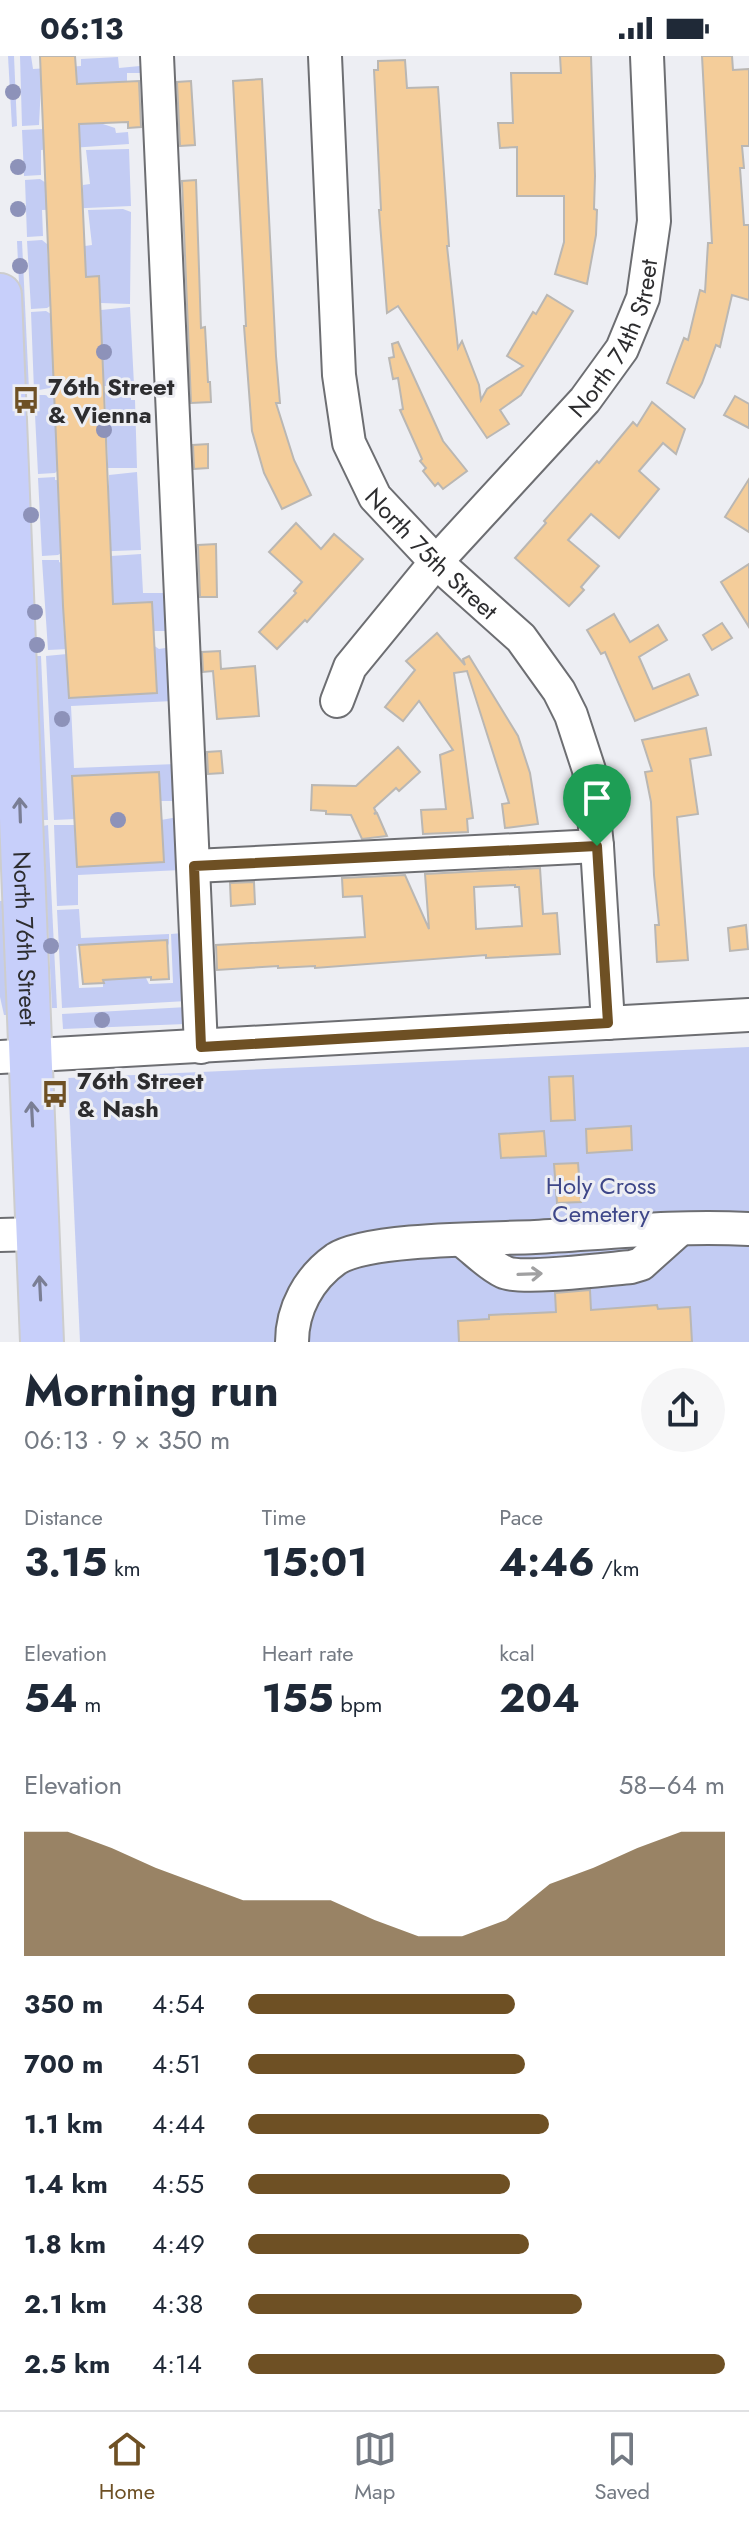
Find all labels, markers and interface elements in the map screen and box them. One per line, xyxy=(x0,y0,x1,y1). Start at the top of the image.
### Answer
text: 06:13 xyxy=(40,7,124,50)
street label: North 74th Street xyxy=(560,257,666,425)
place label: 76th Street & Vienna xyxy=(48,369,175,432)
bus stop icon: 76th Street & Vienna xyxy=(11,385,41,415)
street label: North 75th Street xyxy=(357,480,506,627)
pin xyxy=(563,764,631,846)
icon: arrive xyxy=(575,776,619,820)
one-way arrow xyxy=(13,797,28,823)
street label: North 76th Street xyxy=(5,850,47,1027)
place label: 76th Street & Nash xyxy=(77,1063,204,1126)
bus stop icon: 76th Street & Nash xyxy=(40,1079,70,1109)
one-way arrow xyxy=(24,1101,39,1128)
park label: Holy Cross Cemetery xyxy=(546,1168,656,1231)
one-way arrow xyxy=(516,1267,543,1282)
one-way arrow xyxy=(32,1275,47,1302)
text: Morning run xyxy=(24,1359,279,1423)
button: share xyxy=(641,1368,725,1452)
text: 06:13 · 9 × 350 m xyxy=(24,1421,230,1459)
text: Distance xyxy=(24,1501,103,1533)
text: Time xyxy=(262,1501,306,1533)
text: Pace xyxy=(499,1501,543,1533)
text: 3.15 xyxy=(24,1533,107,1591)
text: 15:01 xyxy=(262,1533,368,1591)
text: 4:46 xyxy=(499,1533,595,1591)
text: km xyxy=(107,1552,141,1584)
text: /km xyxy=(595,1552,640,1584)
text: Elevation xyxy=(24,1637,107,1669)
text: Heart rate xyxy=(262,1637,353,1669)
text: kcal xyxy=(499,1637,535,1669)
text: 54 xyxy=(24,1669,78,1727)
text: 155 xyxy=(262,1669,334,1727)
text: 204 xyxy=(499,1669,580,1727)
text: m xyxy=(78,1688,102,1720)
text: bpm xyxy=(334,1688,382,1720)
text: Elevation xyxy=(24,1766,122,1804)
text: 58–64 m xyxy=(619,1766,725,1804)
text: 350 m xyxy=(24,1985,103,2023)
text: 4:54 xyxy=(152,1985,205,2023)
text: 700 m xyxy=(24,2045,103,2083)
text: 4:51 xyxy=(152,2045,201,2083)
text: 1.1 km xyxy=(24,2105,103,2143)
text: 4:44 xyxy=(152,2105,205,2143)
text: 1.4 km xyxy=(24,2165,108,2203)
text: 4:55 xyxy=(152,2165,204,2203)
text: 1.8 km xyxy=(24,2225,106,2263)
text: 4:49 xyxy=(152,2225,205,2263)
text: 2.1 km xyxy=(24,2285,107,2323)
text: 4:38 xyxy=(152,2285,203,2323)
text: 2.5 km xyxy=(24,2345,110,2383)
text: 4:14 xyxy=(152,2345,202,2383)
tab: Home xyxy=(99,2427,155,2507)
tab: Map xyxy=(353,2427,397,2507)
tab: Saved xyxy=(594,2427,650,2507)

